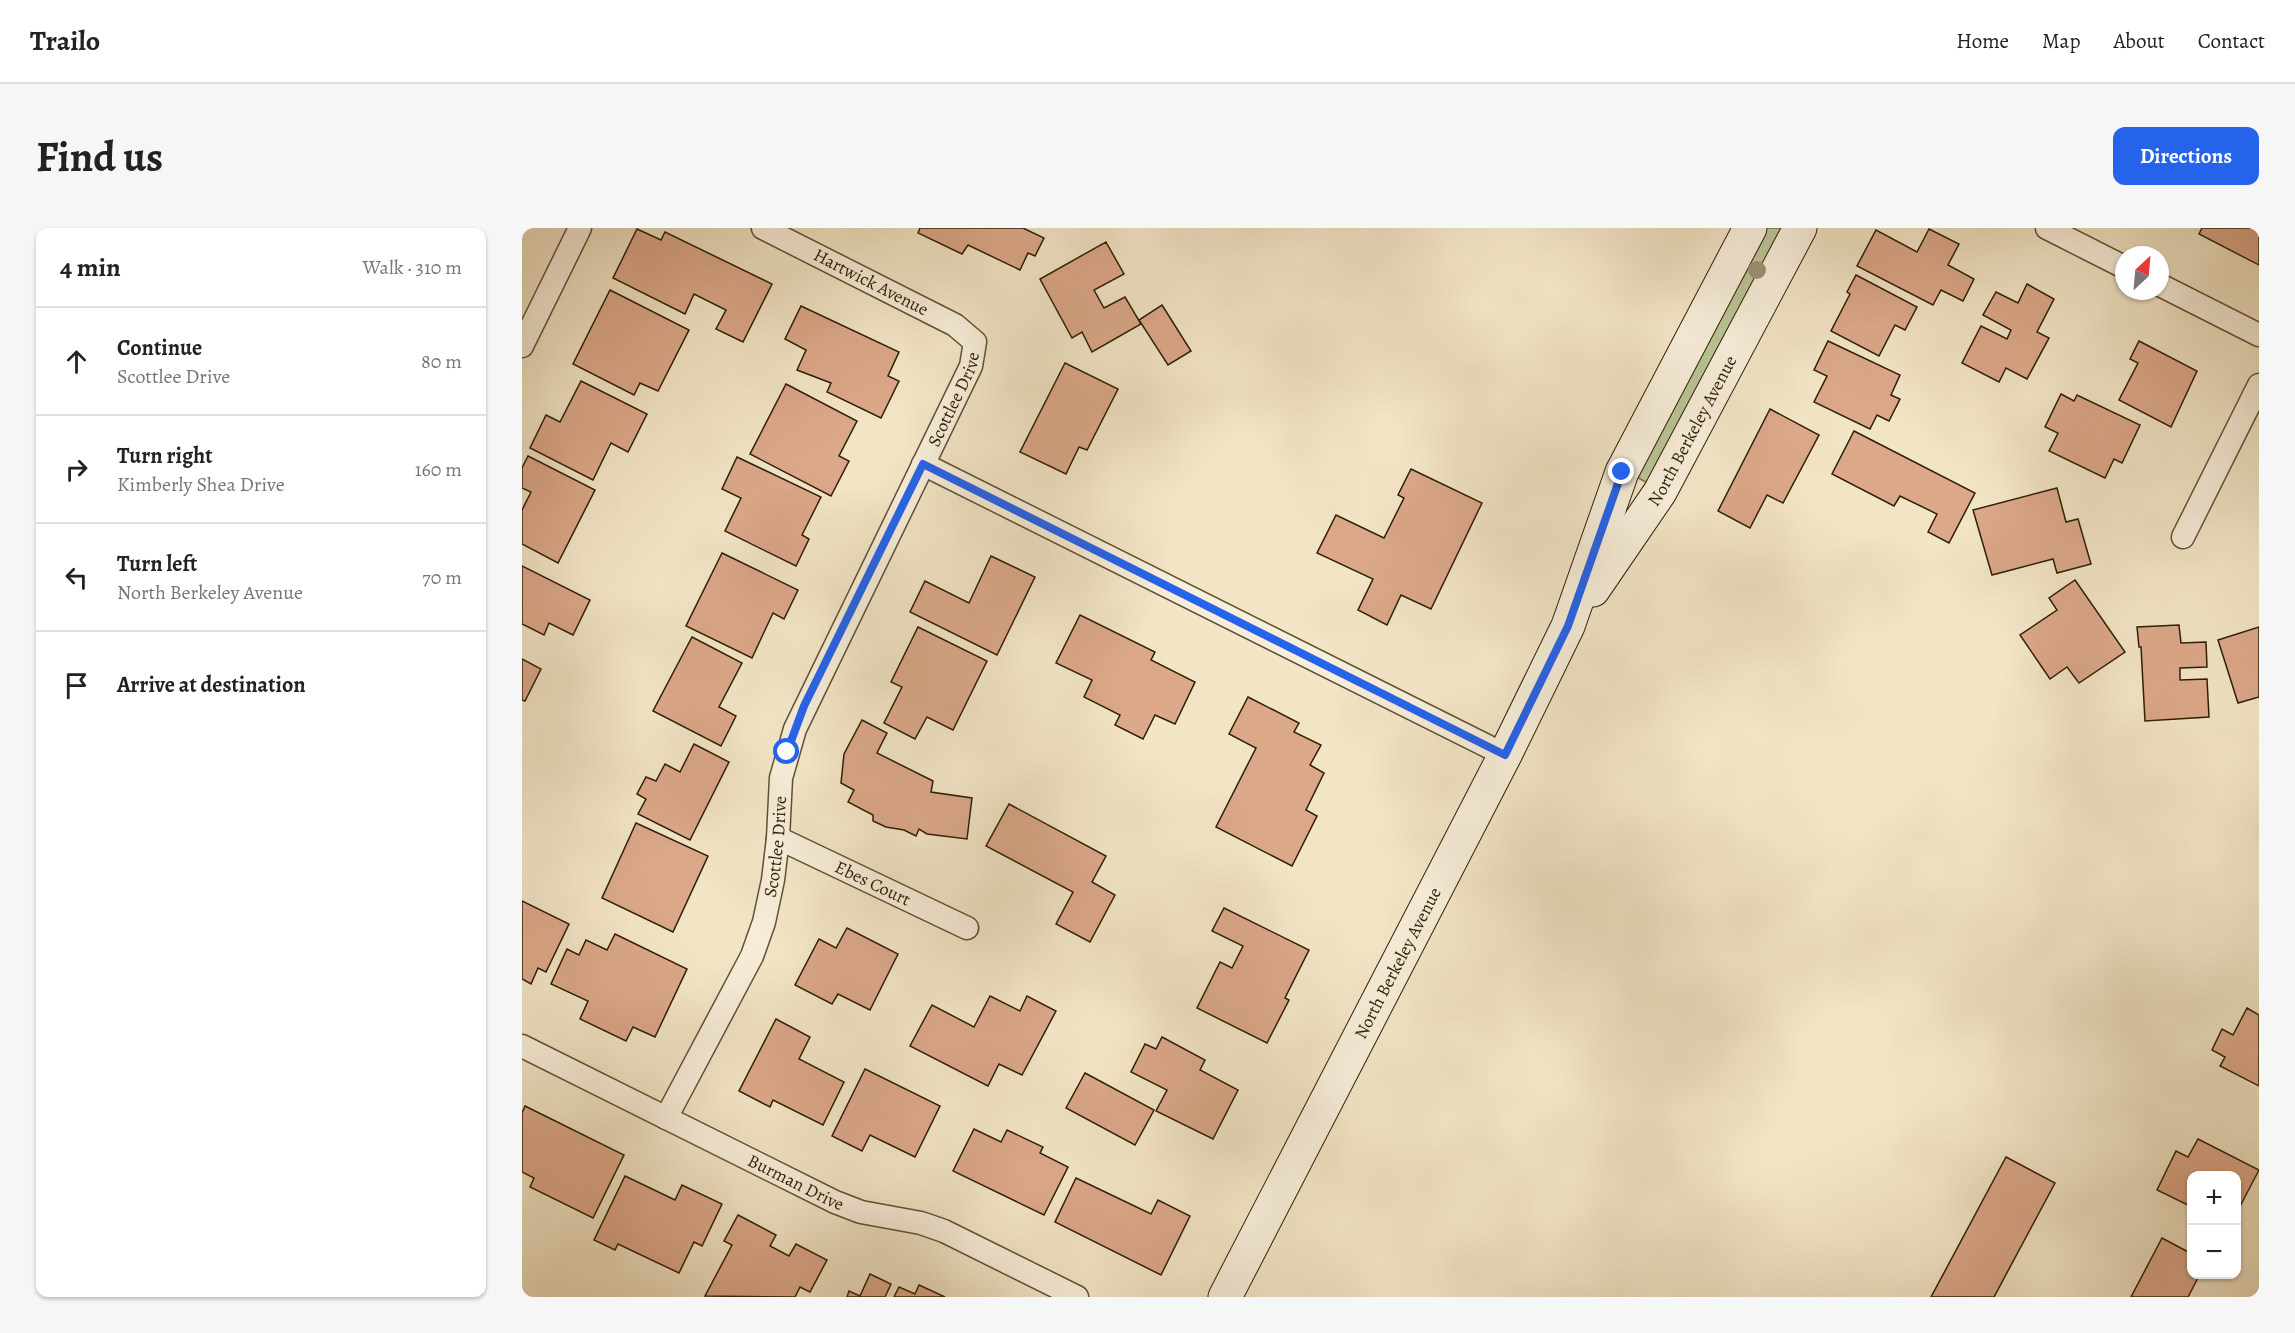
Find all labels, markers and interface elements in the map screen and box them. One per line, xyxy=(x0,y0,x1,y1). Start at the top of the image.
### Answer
text: Trailo xyxy=(30,22,100,60)
text: Home xyxy=(1956,27,2009,55)
text: Map xyxy=(2042,27,2080,55)
text: About xyxy=(2113,27,2165,55)
text: Contact xyxy=(2198,27,2265,55)
button: Directions xyxy=(2113,127,2259,185)
text: Find us xyxy=(36,128,163,185)
street label: Hartwick Avenue xyxy=(809,243,933,321)
north arrow xyxy=(2115,246,2169,300)
text: 4 min xyxy=(60,250,121,285)
text: Walk · 310 m xyxy=(363,254,462,281)
text: Continue xyxy=(117,333,202,363)
icon: ahead xyxy=(60,345,93,378)
text: 80 m xyxy=(421,348,462,375)
street label: Scottlee Drive xyxy=(922,350,985,451)
street label: North Berkeley Avenue xyxy=(1642,351,1742,511)
text: Scottlee Drive xyxy=(117,363,230,390)
text: Turn right xyxy=(117,441,213,471)
icon: right xyxy=(60,453,93,486)
text: 160 m xyxy=(415,456,462,483)
route end xyxy=(1608,458,1634,484)
text: Kimberly Shea Drive xyxy=(117,471,285,498)
text: Turn left xyxy=(117,549,197,579)
icon: left xyxy=(60,561,93,594)
text: 70 m xyxy=(422,564,462,591)
text: North Berkeley Avenue xyxy=(117,579,303,606)
icon: arrive xyxy=(60,669,93,702)
text: Arrive at destination xyxy=(117,670,306,700)
route start xyxy=(773,738,799,764)
street label: Scottlee Drive xyxy=(758,795,792,900)
street label: Ebes Court xyxy=(831,855,915,911)
street label: North Berkeley Avenue xyxy=(1348,883,1447,1043)
street label: Burman Drive xyxy=(744,1148,847,1216)
map controls xyxy=(2187,1171,2241,1279)
button: + xyxy=(2187,1171,2241,1225)
button: − xyxy=(2187,1225,2241,1279)

